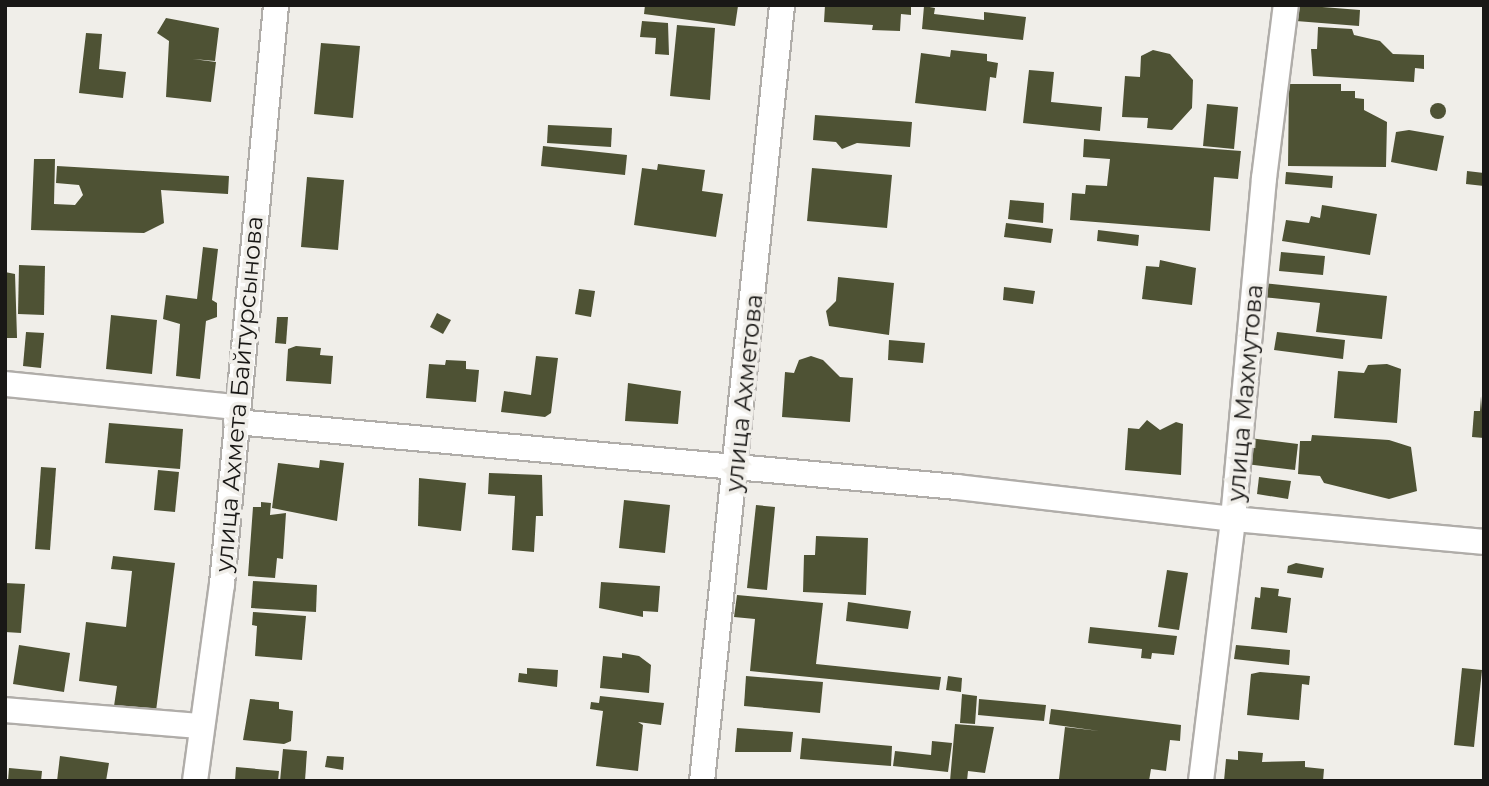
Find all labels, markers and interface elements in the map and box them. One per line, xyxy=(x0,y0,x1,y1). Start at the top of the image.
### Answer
street label: улица Ахмета Байтурсынова xyxy=(209,215,269,573)
street label: улица Махмутова xyxy=(1221,283,1269,503)
street label: улица Ахметова xyxy=(719,293,769,493)

